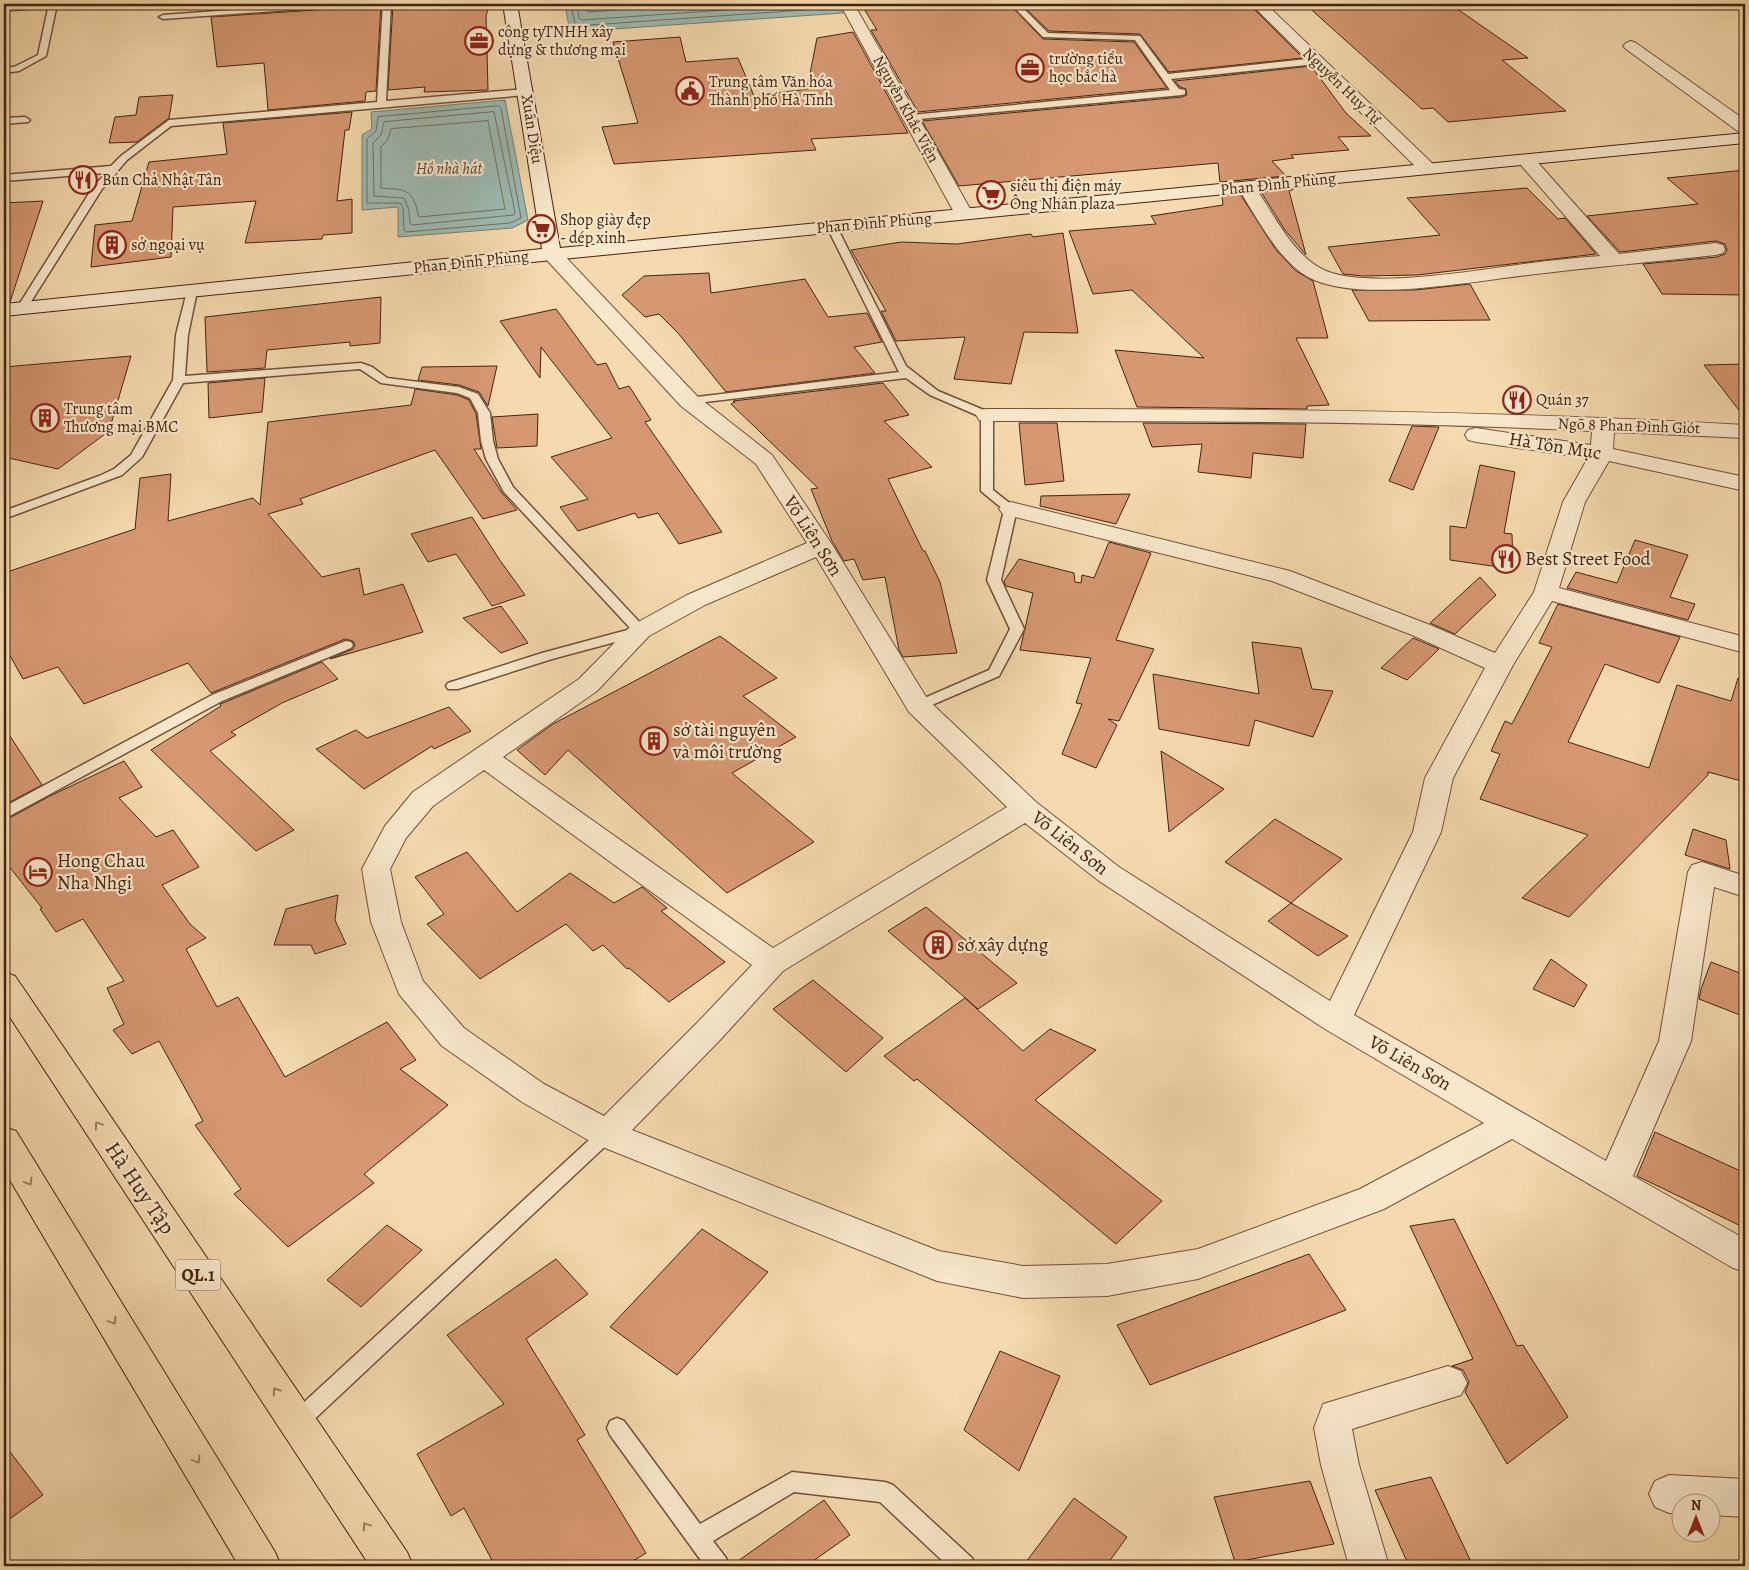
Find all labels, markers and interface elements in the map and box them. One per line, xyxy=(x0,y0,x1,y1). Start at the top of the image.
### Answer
place label: công tyTNHH xây dựng & thương mại xyxy=(498,21,626,61)
office icon: công tyTNHH xây dựng & thương mại xyxy=(464,26,494,56)
street label: Nguyễn Huy Tự xyxy=(1298,43,1386,129)
place label: trường tiểu học bắc hà xyxy=(1049,48,1123,88)
street label: Nguyễn Khắc Viện xyxy=(867,51,945,167)
office icon: trường tiểu học bắc hà xyxy=(1015,53,1045,83)
place label: Trung tâm Văn hóa Thành phố Hà Tĩnh xyxy=(709,71,834,111)
public building icon: Trung tâm Văn hóa Thành phố Hà Tĩnh xyxy=(675,76,705,106)
street label: Xuân Diệu xyxy=(516,93,548,166)
water label: Hồ nhà hát xyxy=(416,158,484,180)
restaurant icon: Bún Chả Nhật Tân xyxy=(68,165,98,195)
street label: Phan Đình Phùng xyxy=(1219,167,1337,201)
place label: Bún Chả Nhật Tân xyxy=(102,169,222,191)
place label: siêu thị điện máy Ông Nhân plaza xyxy=(1010,175,1122,215)
supermarket icon: siêu thị điện máy Ông Nhân plaza xyxy=(976,180,1006,210)
street label: Phan Đình Phùng xyxy=(815,207,933,239)
place label: Shop giày đẹp - dép xinh xyxy=(560,209,651,249)
supermarket icon: Shop giày đẹp - dép xinh xyxy=(526,214,556,244)
building icon: sở ngoại vụ xyxy=(97,230,127,260)
place label: sở ngoại vụ xyxy=(131,234,205,256)
street label: Phan Đình Phùng xyxy=(412,245,530,279)
restaurant icon: Quán 37 xyxy=(1502,385,1532,415)
place label: Quán 37 xyxy=(1536,389,1589,411)
place label: Trung tâm Thương mại BMC xyxy=(64,398,178,438)
building icon: Trung tâm Thương mại BMC xyxy=(30,403,60,433)
street label: Ngõ 8 Phan Đình Giót xyxy=(1557,413,1701,439)
street label: Hà Tôn Mục xyxy=(1507,426,1603,466)
street label: Võ Liên Sơn xyxy=(777,490,849,581)
restaurant icon: Best Street Food xyxy=(1491,544,1521,574)
place label: Best Street Food xyxy=(1525,546,1652,572)
place label: sở tài nguyên và môi trường xyxy=(672,717,782,765)
building icon: sở tài nguyên và môi trường xyxy=(639,726,669,756)
street label: Võ Liên Sơn xyxy=(1025,804,1114,881)
place label: Hong Chau Nha Nhgi xyxy=(57,848,146,896)
hotel icon: Hong Chau Nha Nhgi xyxy=(23,857,53,887)
building icon: sở xây dựng xyxy=(923,930,953,960)
place label: sở xây dựng xyxy=(957,932,1049,958)
street label: Võ Liên Sơn xyxy=(1363,1028,1456,1097)
one-way arrow xyxy=(95,1121,104,1130)
street label: Hà Huy Tập xyxy=(98,1136,182,1240)
one-way arrow xyxy=(23,1177,32,1186)
road number: QL.1 xyxy=(176,1260,220,1290)
one-way arrow xyxy=(107,1316,117,1325)
one-way arrow xyxy=(273,1387,282,1396)
one-way arrow xyxy=(191,1455,201,1464)
north arrow xyxy=(1672,1492,1722,1542)
text: N xyxy=(1691,1496,1701,1515)
one-way arrow xyxy=(363,1522,372,1531)

